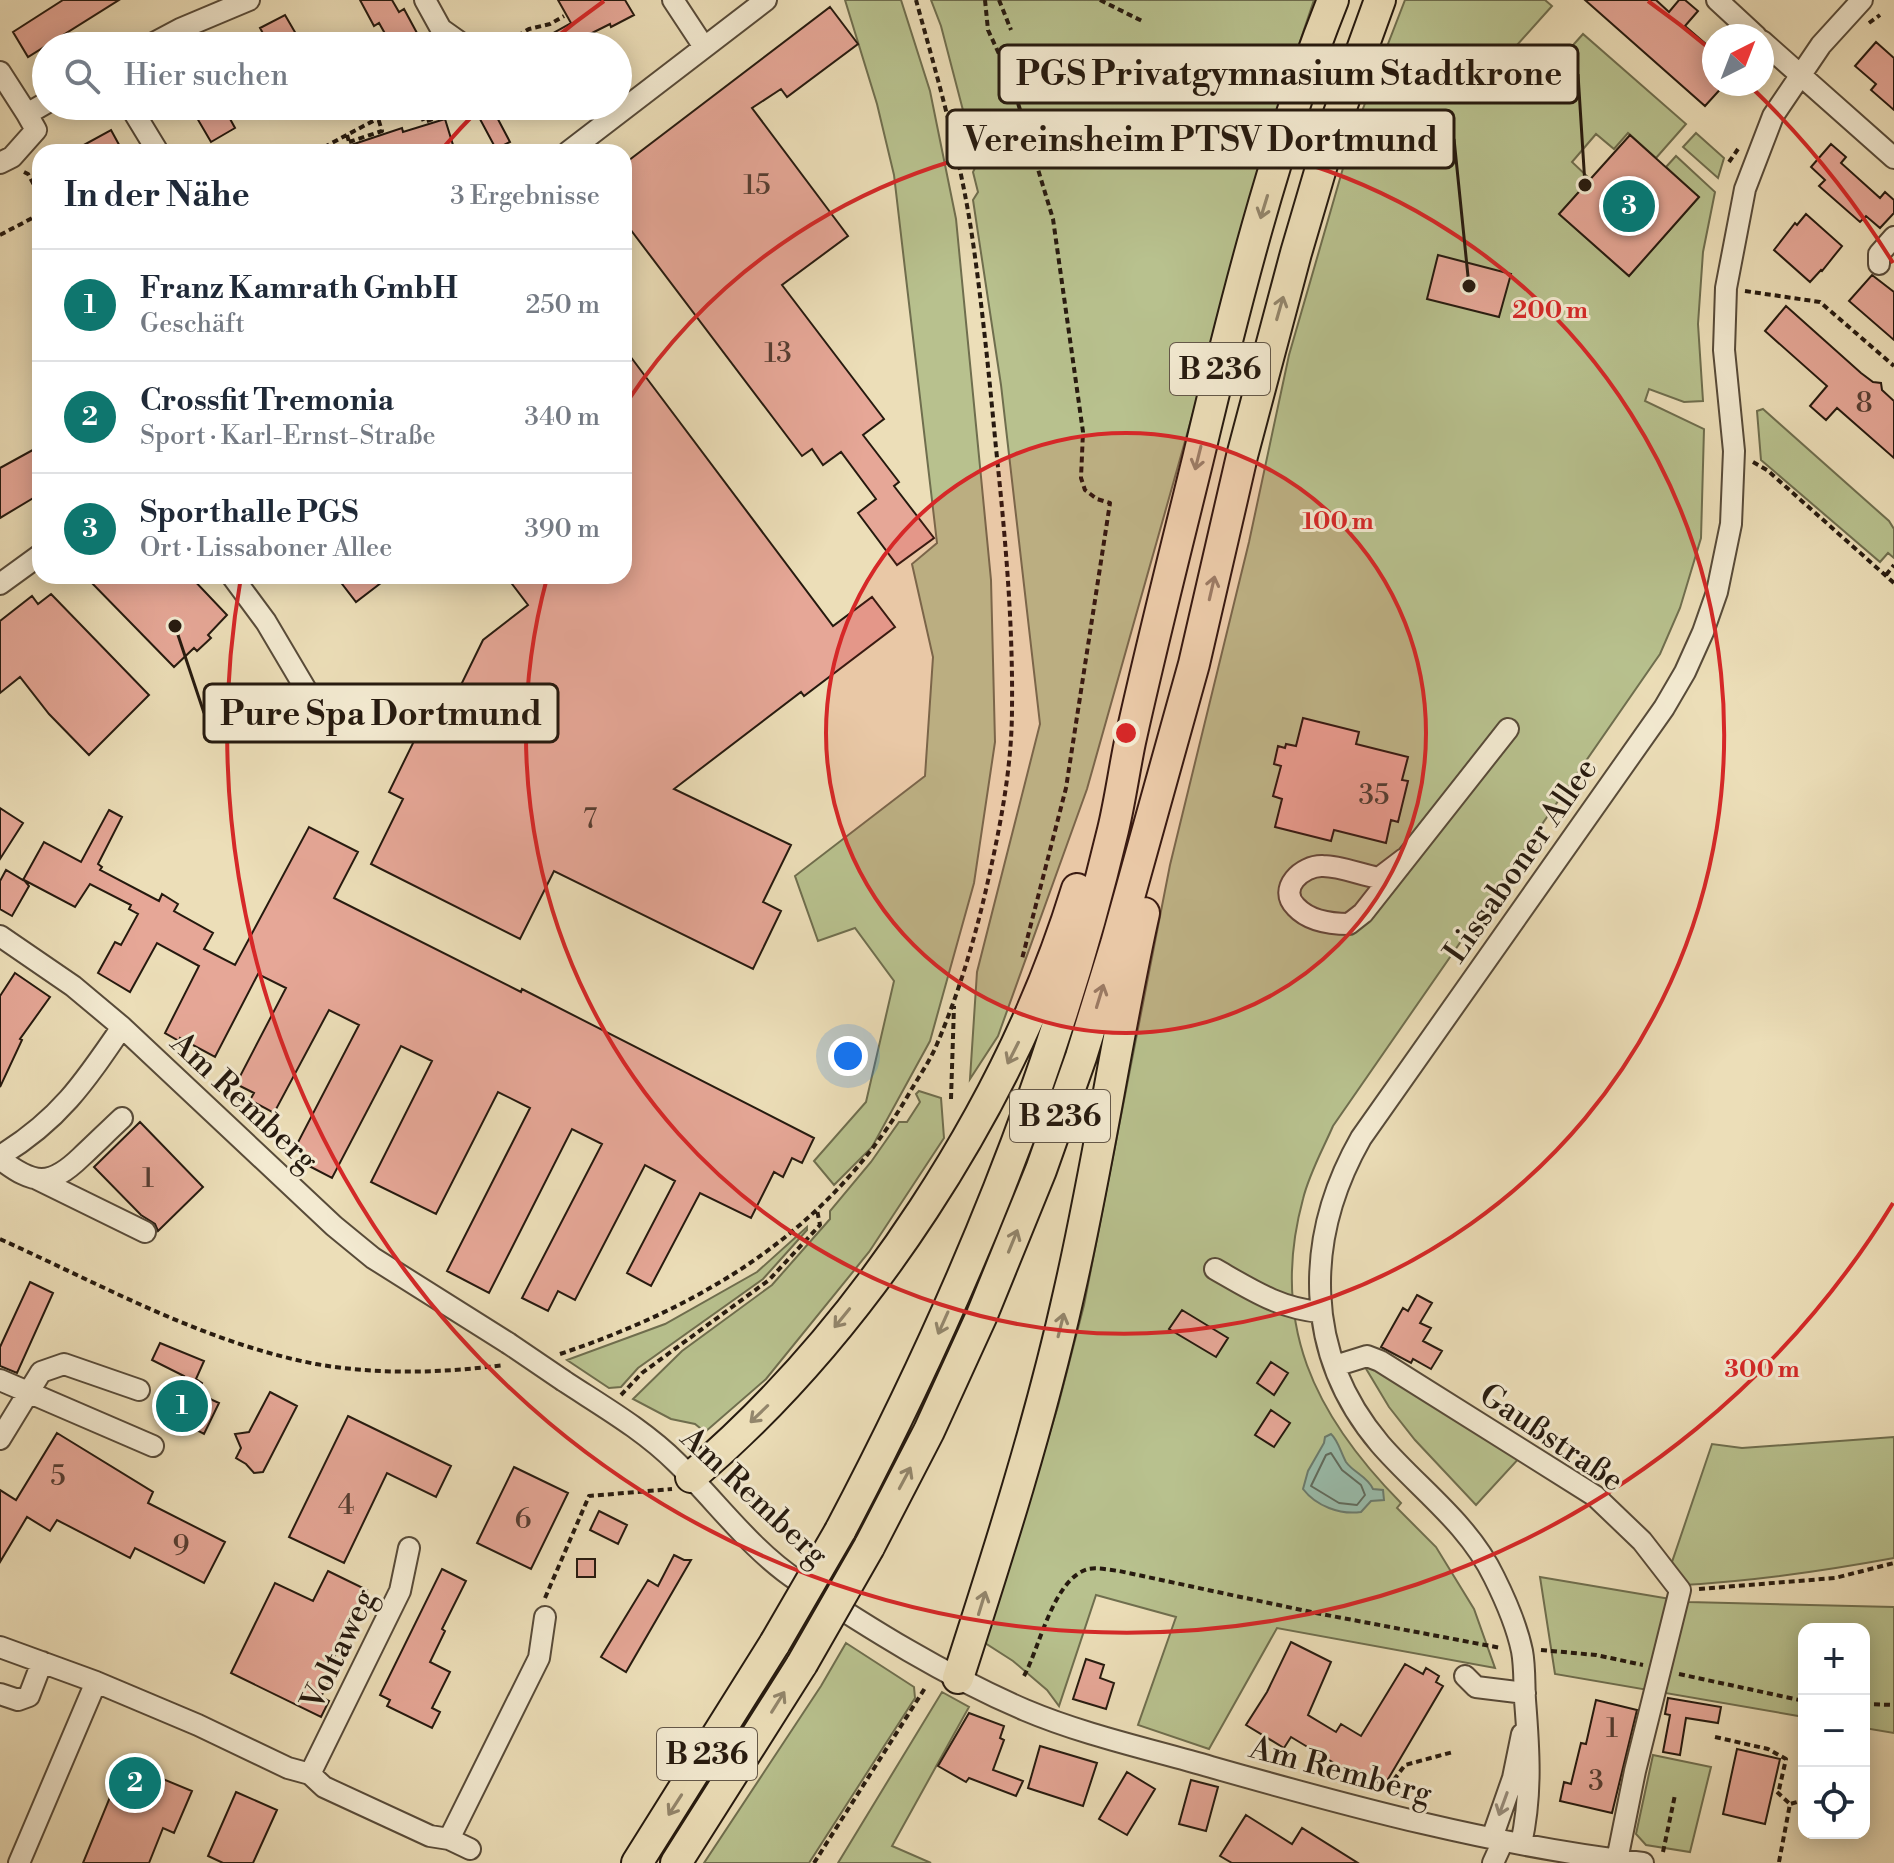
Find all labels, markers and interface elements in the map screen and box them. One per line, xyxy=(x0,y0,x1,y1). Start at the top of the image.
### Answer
north arrow xyxy=(1702,24,1774,96)
search box xyxy=(32,32,632,120)
callout: PGS Privatgymnasium Stadtkrone xyxy=(999,45,1578,103)
icon: search xyxy=(60,54,104,98)
text: PGS Privatgymnasium Stadtkrone xyxy=(1016,54,1562,96)
text: Hier suchen xyxy=(124,57,288,95)
callout: Vereinsheim PTSV Dortmund xyxy=(947,110,1454,168)
text: Vereinsheim PTSV Dortmund xyxy=(963,120,1438,162)
house number: 15 xyxy=(743,168,771,203)
text: In der Nähe xyxy=(64,175,250,217)
pin: 3 xyxy=(1603,176,1655,236)
text: 3 Ergebnisse xyxy=(450,180,600,212)
one-way arrow xyxy=(1256,193,1271,219)
text: Franz Kamrath GmbH xyxy=(140,270,458,308)
text: 1 xyxy=(84,289,96,321)
text: 250 m xyxy=(525,289,600,321)
one-way arrow xyxy=(1273,296,1288,322)
text: 200 m xyxy=(1512,296,1588,326)
text: Geschäft xyxy=(140,308,245,340)
house number: 13 xyxy=(764,336,792,371)
road number: B 236 xyxy=(1170,343,1270,395)
text: Crossfit Tremonia xyxy=(140,382,394,420)
house number: 8 xyxy=(1855,386,1873,421)
text: 2 xyxy=(82,401,98,433)
text: 340 m xyxy=(524,401,600,433)
text: Sport · Karl-Ernst-Straße xyxy=(140,420,436,452)
one-way arrow xyxy=(1190,445,1205,471)
text: Sporthalle PGS xyxy=(140,494,358,532)
text: 100 m xyxy=(1302,507,1374,537)
text: 3 xyxy=(82,513,98,545)
text: 390 m xyxy=(525,513,600,545)
text: Ort · Lissaboner Allee xyxy=(140,532,392,564)
one-way arrow xyxy=(1205,576,1220,601)
callout: Pure Spa Dortmund xyxy=(204,684,558,742)
text: Pure Spa Dortmund xyxy=(220,694,542,736)
centre of rings xyxy=(1112,719,1140,747)
street label: Lissaboner Allee xyxy=(1435,750,1606,971)
house number: 35 xyxy=(1359,778,1389,813)
house number: 7 xyxy=(583,802,597,837)
one-way arrow xyxy=(1093,984,1108,1010)
street label: Am Remberg xyxy=(162,1023,327,1180)
your location xyxy=(828,1036,868,1076)
one-way arrow xyxy=(1005,1040,1020,1064)
road number: B 236 xyxy=(1010,1090,1110,1142)
house number: 1 xyxy=(142,1161,154,1196)
one-way arrow xyxy=(1007,1229,1021,1254)
one-way arrow xyxy=(834,1307,851,1328)
one-way arrow xyxy=(934,1311,949,1335)
one-way arrow xyxy=(1055,1312,1070,1338)
text: 300 m xyxy=(1724,1355,1800,1385)
street label: Gaußstraße xyxy=(1472,1375,1631,1501)
pin: 1 xyxy=(156,1376,208,1436)
one-way arrow xyxy=(750,1404,769,1423)
street label: Am Remberg xyxy=(672,1418,837,1575)
house number: 5 xyxy=(50,1459,66,1494)
one-way arrow xyxy=(897,1466,913,1490)
house number: 4 xyxy=(338,1488,354,1523)
house number: 6 xyxy=(515,1502,532,1537)
house number: 9 xyxy=(173,1529,189,1564)
street label: Voltaweg xyxy=(292,1582,386,1718)
one-way arrow xyxy=(975,1591,990,1617)
map controls xyxy=(1798,1623,1870,1839)
button: + xyxy=(1798,1623,1870,1695)
one-way arrow xyxy=(770,1692,786,1714)
button: − xyxy=(1798,1695,1870,1767)
house number: 1 xyxy=(1606,1711,1618,1746)
street label: Am Remberg xyxy=(1244,1727,1437,1815)
road number: B 236 xyxy=(657,1728,757,1780)
pin: 2 xyxy=(109,1753,161,1813)
house number: 3 xyxy=(1588,1764,1604,1799)
button: locate xyxy=(1798,1767,1870,1839)
one-way arrow xyxy=(1495,1791,1510,1816)
one-way arrow xyxy=(667,1793,683,1816)

